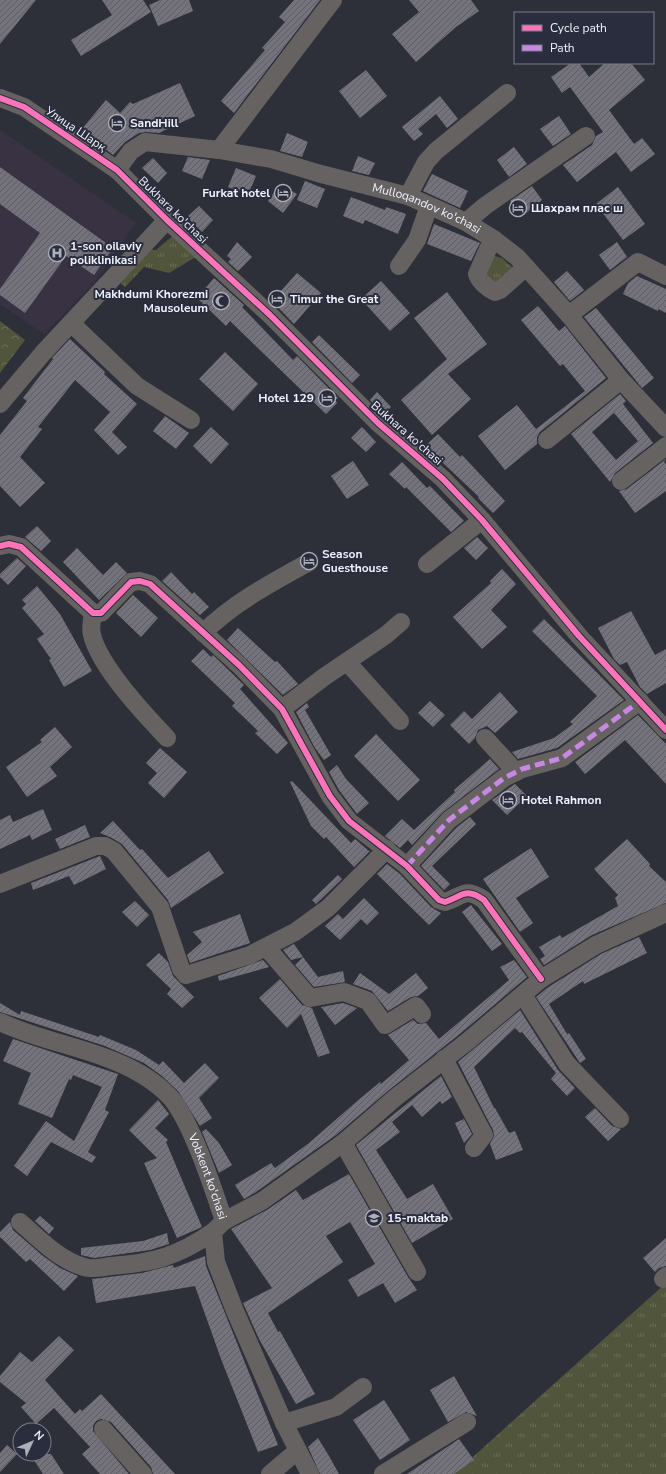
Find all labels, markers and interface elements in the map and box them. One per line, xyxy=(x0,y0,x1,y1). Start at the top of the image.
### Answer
legend xyxy=(514,12,654,64)
text: Cycle path xyxy=(550,20,607,36)
text: Path xyxy=(550,40,575,56)
street label: Улица Шарқ xyxy=(42,102,110,155)
hotel icon: SandHill xyxy=(107,113,127,133)
place label: SandHill xyxy=(130,115,179,131)
street label: Bukhara ko'chasi xyxy=(135,173,211,247)
street label: Mulloqandov ko'chasi xyxy=(371,179,484,237)
hotel icon: Furkat hotel xyxy=(273,183,293,203)
place label: Furkat hotel xyxy=(202,185,270,201)
hotel icon: Шахрам плас ш xyxy=(508,198,528,218)
place label: Шахрам плас ш xyxy=(531,200,623,216)
place label: 1-son oilaviy poliklinikasi xyxy=(70,238,142,268)
hospital icon: 1-son oilaviy poliklinikasi xyxy=(47,243,67,263)
place label: Makhdumi Khorezmi Mausoleum xyxy=(94,286,208,316)
hotel icon: Timur the Great xyxy=(267,289,287,309)
mosque icon: Makhdumi Khorezmi Mausoleum xyxy=(211,291,231,311)
place label: Timur the Great xyxy=(290,291,379,307)
hotel icon: Hotel 129 xyxy=(317,388,337,408)
place label: Hotel 129 xyxy=(258,390,314,406)
street label: Bukhara ko'chasi xyxy=(368,397,446,469)
place label: Season Guesthouse xyxy=(322,546,388,576)
hotel icon: Season Guesthouse xyxy=(299,551,319,571)
hotel icon: Hotel Rahmon xyxy=(498,790,518,810)
place label: Hotel Rahmon xyxy=(521,792,601,808)
street label: Vobkent ko'chasi xyxy=(184,1130,231,1221)
school or university icon: 15-maktab xyxy=(364,1208,384,1228)
place label: 15-maktab xyxy=(387,1210,448,1226)
north arrow xyxy=(12,1422,52,1462)
text: N xyxy=(31,1427,47,1444)

